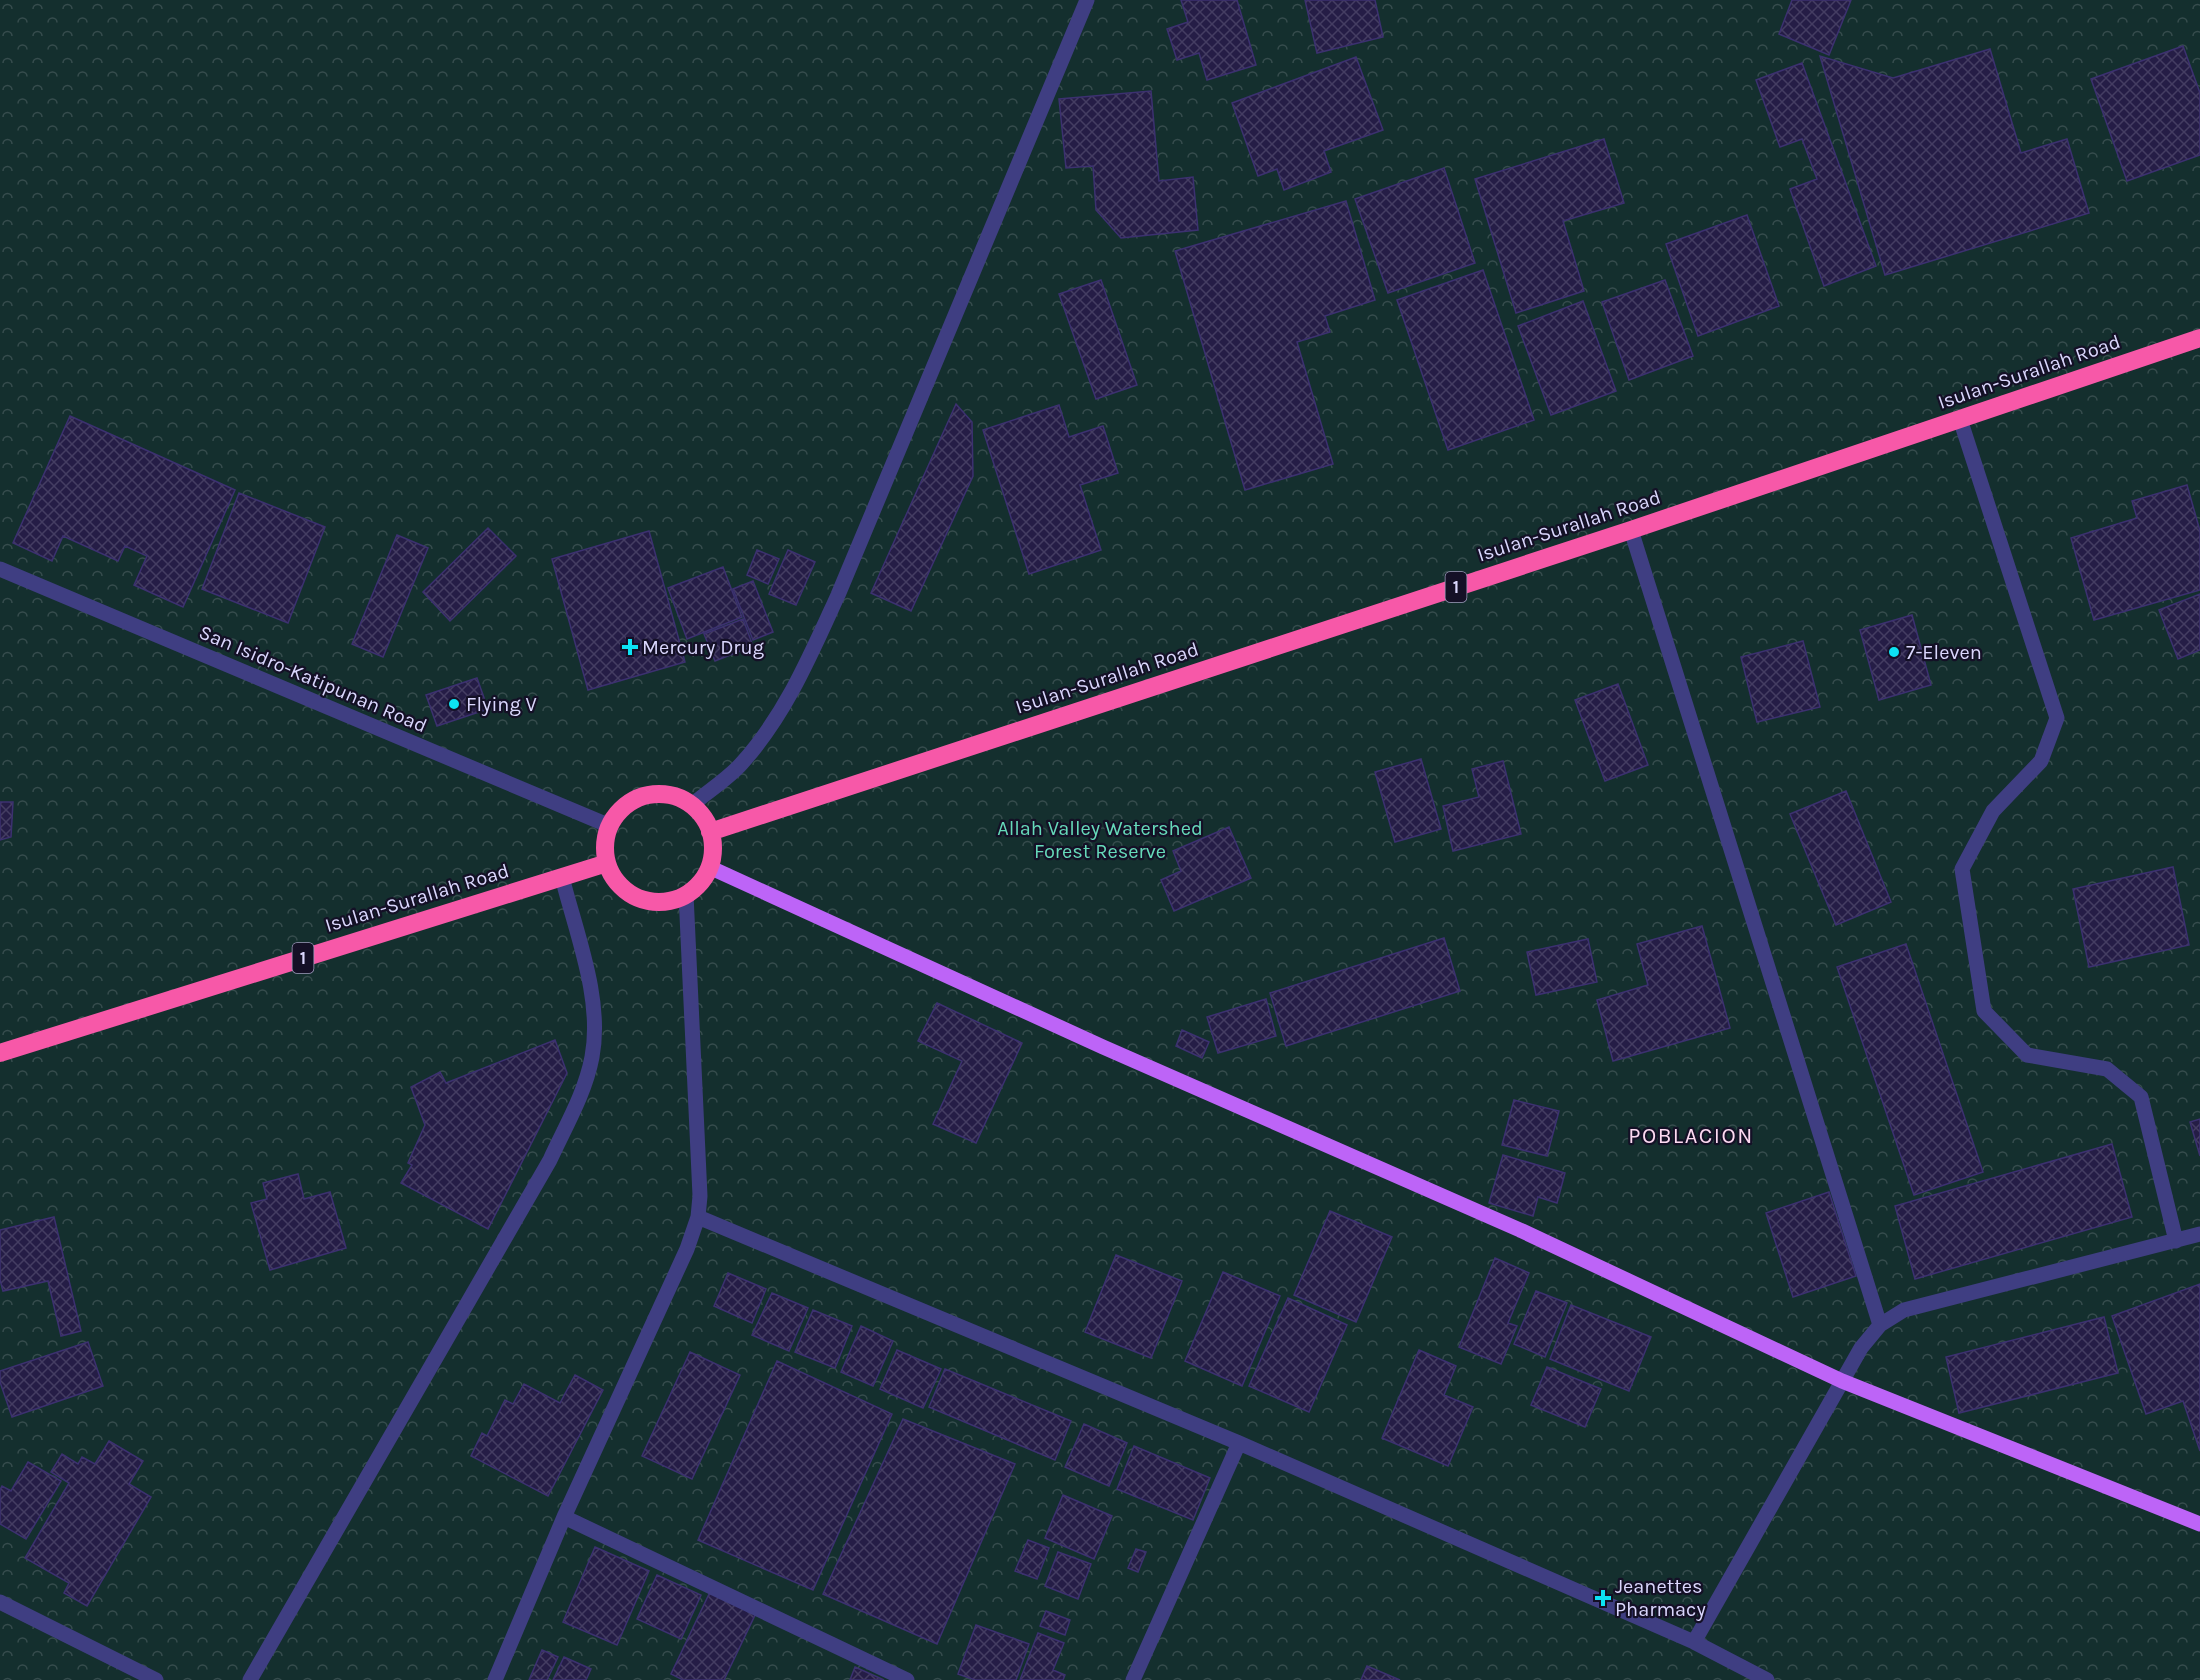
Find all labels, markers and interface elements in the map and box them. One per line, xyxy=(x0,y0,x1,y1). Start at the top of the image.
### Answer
street label: Isulan-Surallah Road xyxy=(1935,330,2123,414)
street label: Isulan-Surallah Road xyxy=(1474,485,1664,567)
road number: 1 xyxy=(1446,572,1466,602)
street label: San Isidro-Katipunan Road xyxy=(196,620,430,738)
place label: Mercury Drug xyxy=(642,636,764,659)
street label: Isulan-Surallah Road xyxy=(1012,637,1202,719)
marker: Mercury Drug xyxy=(623,640,637,654)
place label: 7-Eleven xyxy=(1906,641,1982,664)
marker: 7-Eleven xyxy=(1887,645,1901,659)
place label: Flying V xyxy=(466,693,537,716)
marker: Flying V xyxy=(447,697,461,711)
park label: Allah Valley Watershed Forest Reserve xyxy=(997,817,1203,863)
street label: Isulan-Surallah Road xyxy=(322,859,512,937)
road number: 1 xyxy=(292,943,314,973)
district label: POBLACION xyxy=(1628,1123,1754,1149)
place label: Jeanettes Pharmacy xyxy=(1615,1575,1706,1621)
marker: Jeanettes Pharmacy xyxy=(1596,1591,1610,1605)

